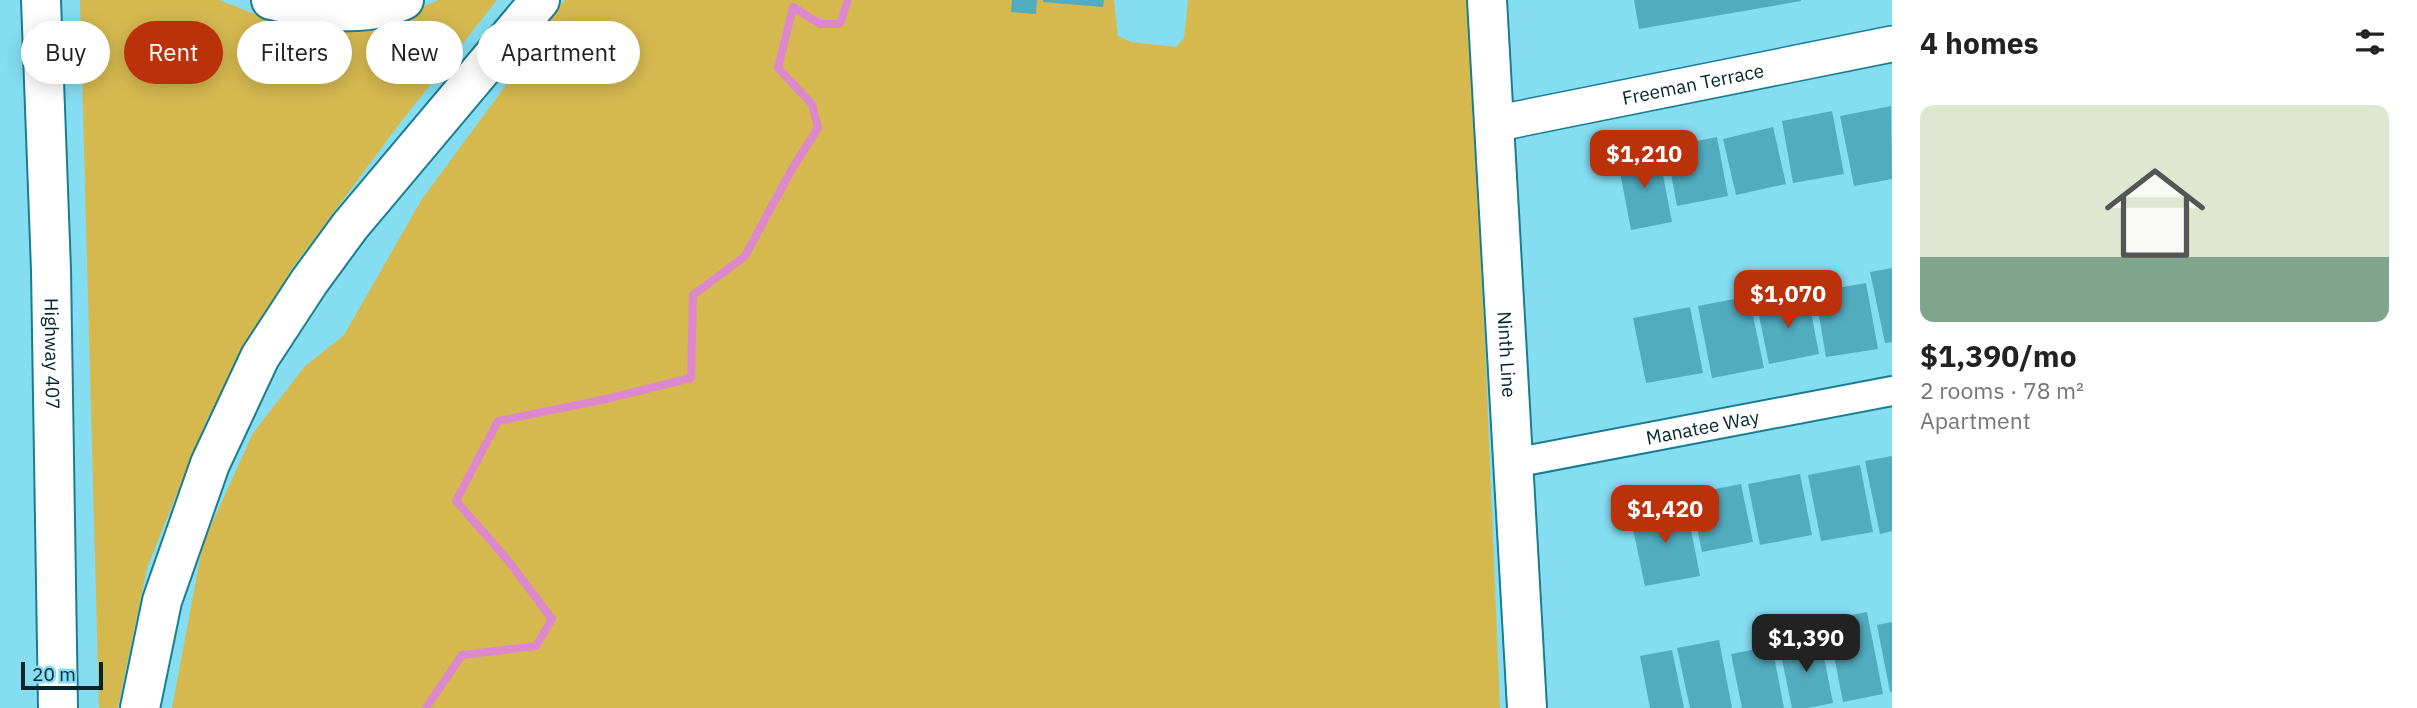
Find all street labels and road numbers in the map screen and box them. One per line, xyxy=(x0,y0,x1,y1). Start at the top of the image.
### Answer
street label: Freeman Terrace xyxy=(1620,58,1766,110)
street label: Highway 407 xyxy=(39,298,65,410)
street label: Ninth Line xyxy=(1493,311,1521,398)
street label: Manatee Way xyxy=(1644,404,1762,450)

